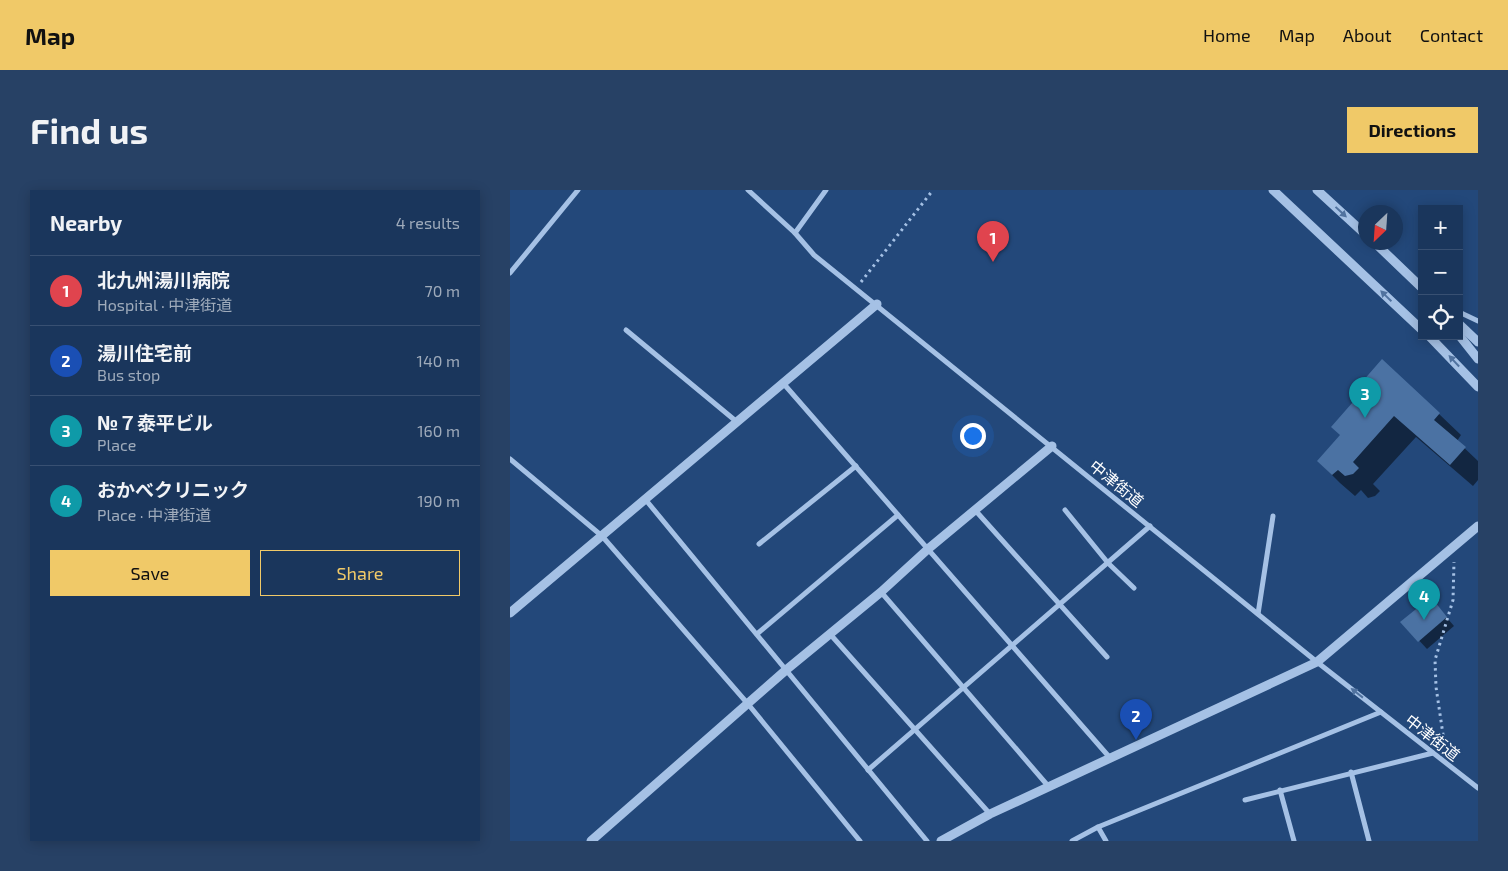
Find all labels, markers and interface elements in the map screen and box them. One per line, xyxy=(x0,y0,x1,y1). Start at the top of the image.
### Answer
text: Map xyxy=(25,21,75,50)
text: Home xyxy=(1203,24,1251,46)
text: Map xyxy=(1279,24,1315,46)
text: About xyxy=(1343,24,1392,46)
text: Contact xyxy=(1420,24,1483,46)
button: Directions xyxy=(1347,107,1478,153)
text: Find us xyxy=(30,109,148,151)
north arrow xyxy=(1358,205,1403,250)
map controls xyxy=(1418,205,1463,340)
button: + xyxy=(1418,205,1463,250)
one-way arrow xyxy=(1335,206,1347,218)
text: Nearby xyxy=(50,210,122,235)
text: 4 results xyxy=(396,213,460,232)
pin: 1 xyxy=(977,221,1009,262)
button: − xyxy=(1418,250,1463,295)
text: 北九州湯川病院 xyxy=(97,268,230,291)
text: 1 xyxy=(63,281,69,300)
text: 70 m xyxy=(425,281,460,300)
one-way arrow xyxy=(1381,290,1393,302)
text: Hospital · 中津街道 xyxy=(97,295,232,314)
button: locate xyxy=(1418,295,1463,340)
text: 湯川住宅前 xyxy=(97,341,192,364)
text: 2 xyxy=(61,351,71,370)
text: 140 m xyxy=(417,351,460,370)
one-way arrow xyxy=(1448,355,1460,367)
text: Bus stop xyxy=(97,365,160,384)
pin: 3 xyxy=(1349,377,1381,418)
text: №７泰平ビル xyxy=(97,411,213,434)
text: 3 xyxy=(61,421,71,440)
text: 160 m xyxy=(417,421,460,440)
your location xyxy=(960,423,986,449)
text: Place xyxy=(97,435,136,454)
street label: 中津街道 xyxy=(1086,455,1148,511)
text: おかべクリニック xyxy=(97,478,249,501)
text: 4 xyxy=(61,491,71,510)
text: 190 m xyxy=(417,491,460,510)
text: Place · 中津街道 xyxy=(97,505,211,524)
button: Save xyxy=(50,550,250,596)
button: Share xyxy=(260,550,460,596)
pin: 4 xyxy=(1408,579,1440,620)
one-way arrow xyxy=(1351,687,1364,698)
pin: 2 xyxy=(1120,699,1152,740)
street label: 中津街道 xyxy=(1402,710,1464,764)

